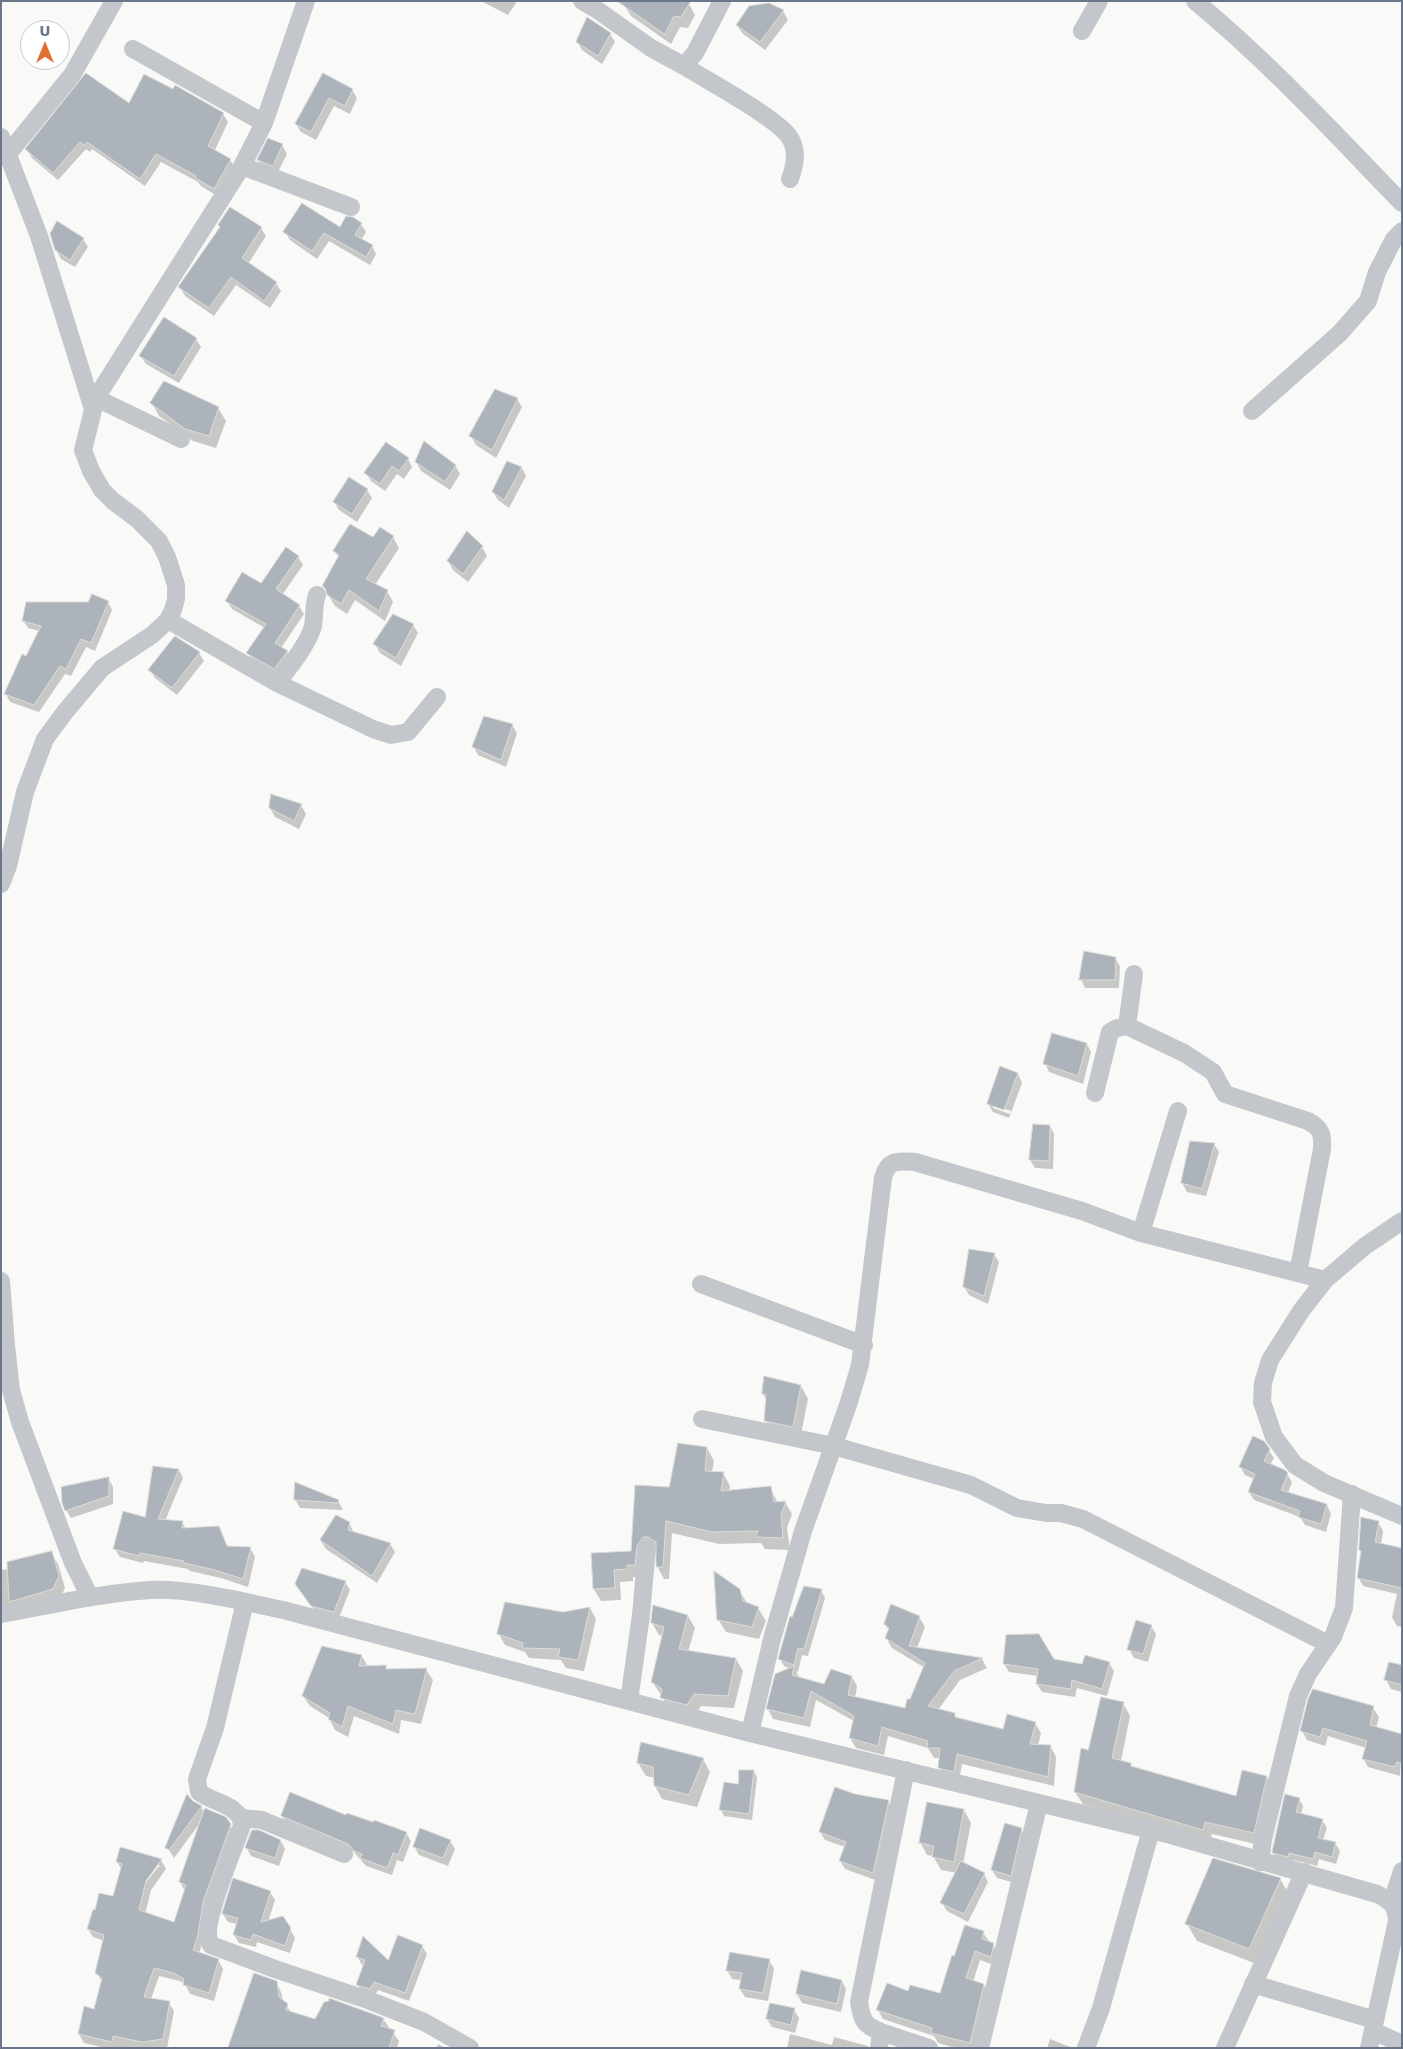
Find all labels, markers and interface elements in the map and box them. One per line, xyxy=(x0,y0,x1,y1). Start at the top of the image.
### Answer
north arrow xyxy=(20,20,70,70)
text: U xyxy=(39,23,51,39)

